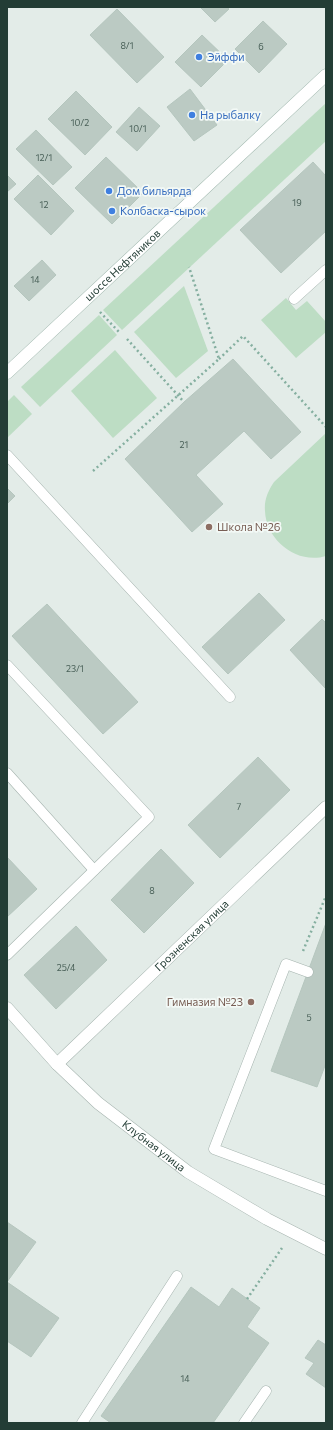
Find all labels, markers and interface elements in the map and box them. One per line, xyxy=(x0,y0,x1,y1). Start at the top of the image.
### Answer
house number: 8/1 xyxy=(120,40,134,51)
house number: 6 xyxy=(258,41,264,52)
place label: Эйффи xyxy=(207,50,245,63)
marker: Эйффи xyxy=(194,52,204,62)
place label: На рыбалку xyxy=(200,108,261,121)
marker: На рыбалку xyxy=(187,110,197,120)
house number: 10/2 xyxy=(71,117,89,128)
house number: 10/1 xyxy=(129,123,147,134)
house number: 12/1 xyxy=(36,152,52,163)
place label: Дом бильярда xyxy=(117,184,191,197)
marker: Дом бильярда xyxy=(104,186,114,196)
house number: 19 xyxy=(292,197,302,208)
house number: 12 xyxy=(40,199,48,210)
place label: Колбаска-сырок xyxy=(120,204,206,217)
marker: Колбаска-сырок xyxy=(107,206,117,216)
street label: шоссе Нефтяников xyxy=(82,226,163,303)
house number: 14 xyxy=(30,274,40,285)
house number: 21 xyxy=(180,439,188,450)
place label: Школа №26 xyxy=(217,520,281,533)
marker: Школа №26 xyxy=(204,522,214,532)
house number: 23/1 xyxy=(66,663,84,674)
house number: 7 xyxy=(237,801,242,812)
house number: 8 xyxy=(149,885,155,896)
street label: Грозненская улица xyxy=(152,897,231,973)
house number: 25/4 xyxy=(57,962,76,973)
place label: Гимназия №23 xyxy=(167,995,243,1008)
marker: Гимназия №23 xyxy=(246,997,256,1007)
house number: 5 xyxy=(306,1012,312,1023)
street label: Клубная улица xyxy=(120,1117,188,1174)
house number: 14 xyxy=(180,1373,190,1384)

